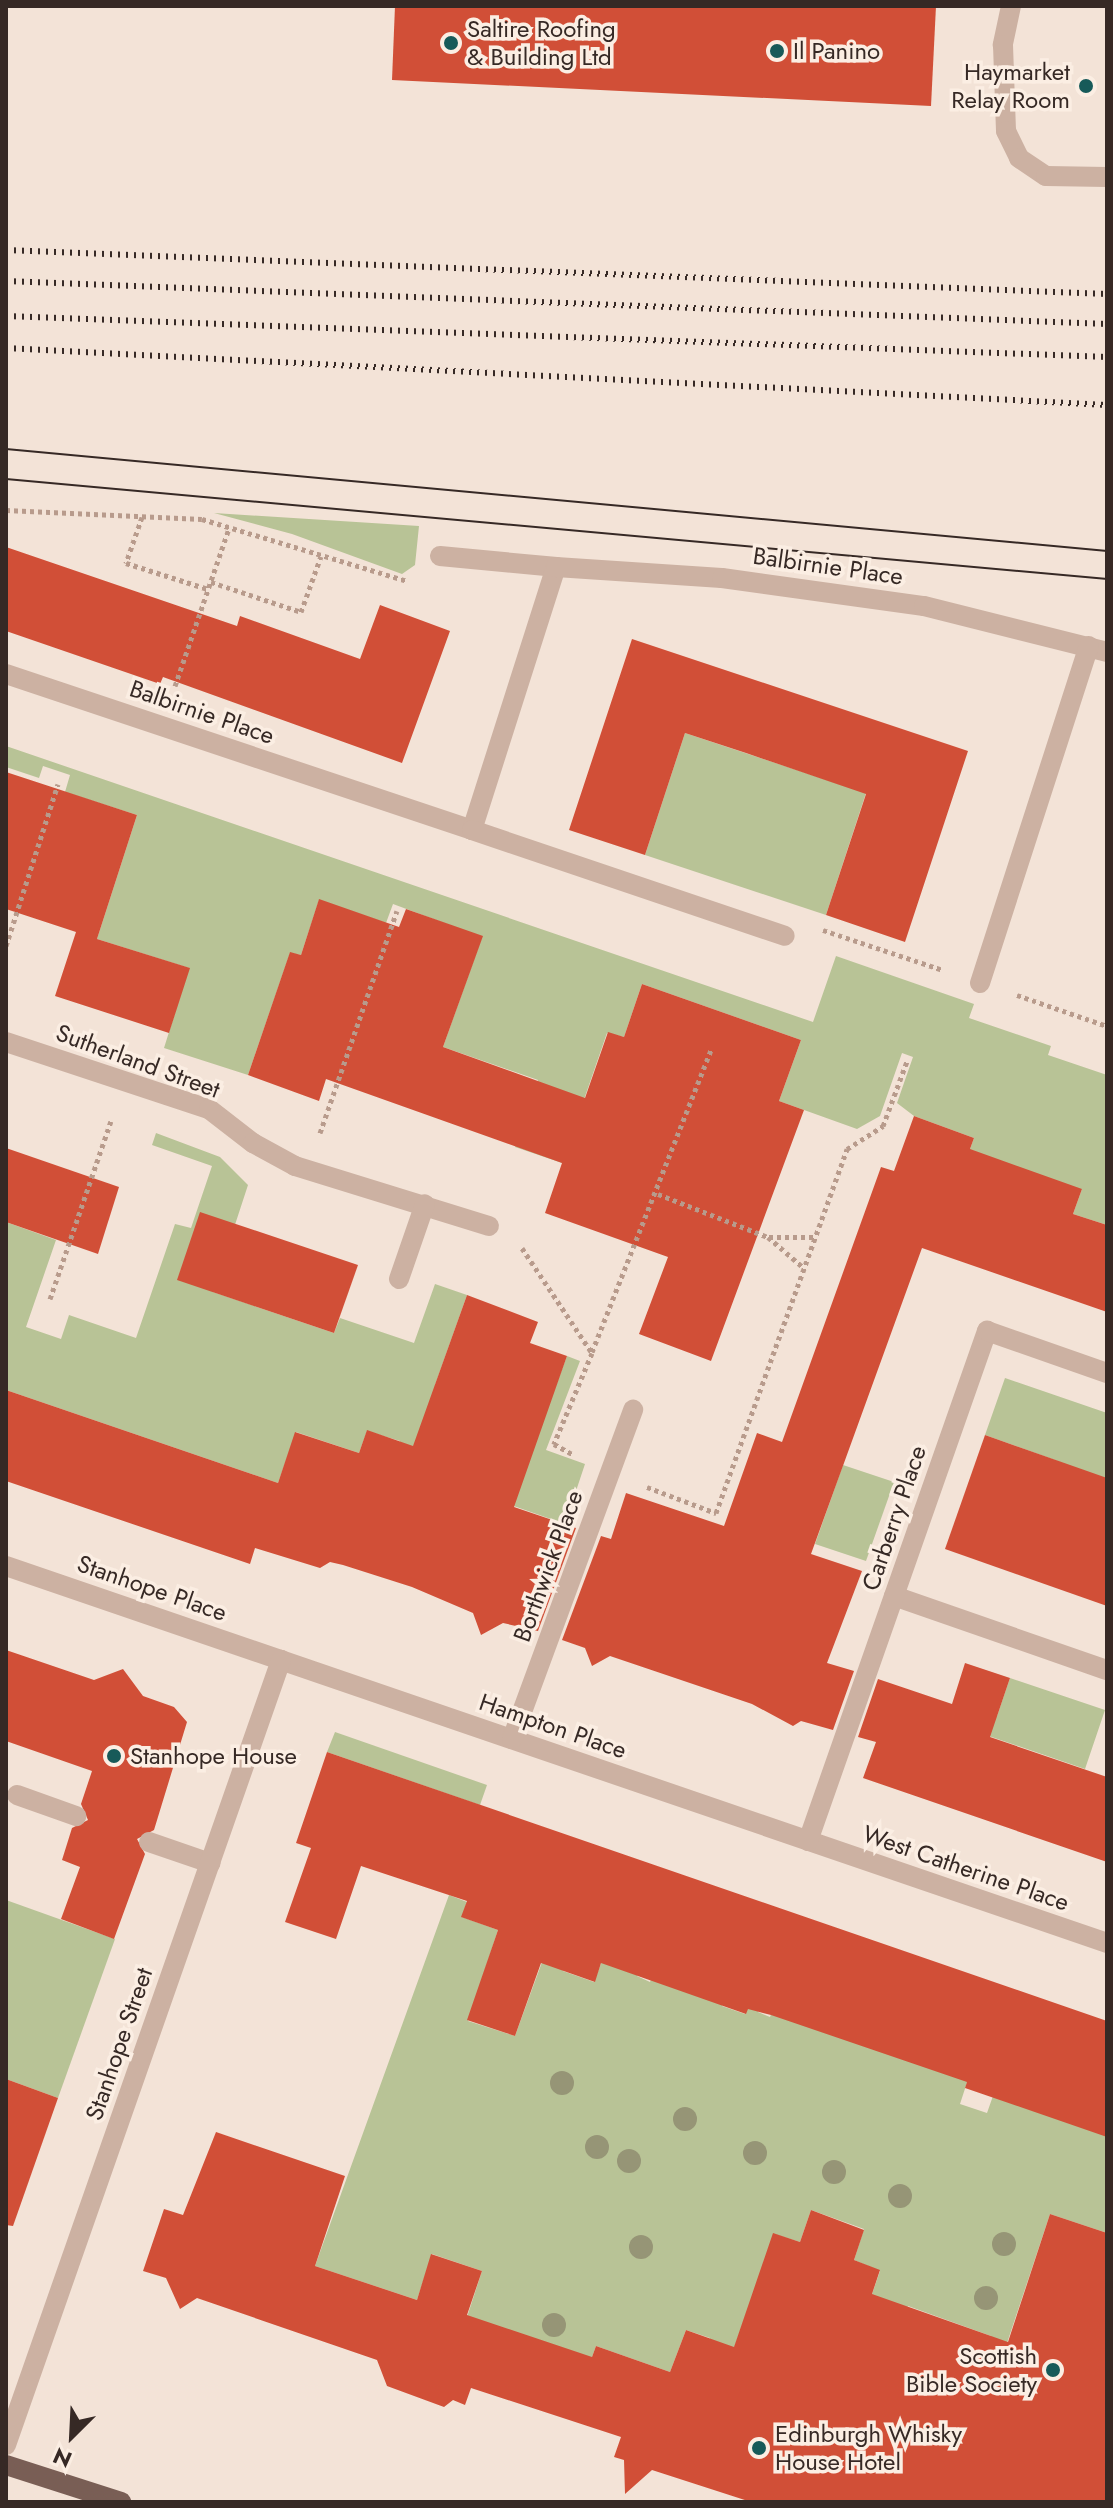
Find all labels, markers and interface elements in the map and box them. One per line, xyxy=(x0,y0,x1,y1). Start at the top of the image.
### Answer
place label: Saltire Roofing & Building Ltd xyxy=(467,15,616,71)
marker: Saltire Roofing & Building Ltd xyxy=(442,34,460,52)
place label: Il Panino xyxy=(793,37,880,65)
marker: Il Panino xyxy=(768,42,786,60)
place label: Haymarket Relay Room xyxy=(951,58,1070,114)
marker: Haymarket Relay Room xyxy=(1077,77,1095,95)
street label: Balbirnie Place xyxy=(751,541,905,591)
street label: Balbirnie Place xyxy=(126,674,278,750)
street label: Sutherland Street xyxy=(52,1018,224,1104)
street label: Carberry Place xyxy=(856,1442,932,1594)
street label: Borthwick Place xyxy=(507,1486,589,1646)
street label: Stanhope Place xyxy=(74,1549,230,1627)
street label: Hampton Place xyxy=(476,1687,630,1765)
place label: Stanhope House xyxy=(130,1742,297,1770)
marker: Stanhope House xyxy=(105,1747,123,1765)
street label: West Catherine Place xyxy=(859,1819,1073,1917)
street label: Stanhope Street xyxy=(79,1964,159,2124)
place label: Scottish Bible Society xyxy=(906,2342,1037,2398)
marker: Scottish Bible Society xyxy=(1044,2361,1062,2379)
north arrow xyxy=(32,2396,112,2476)
place label: Edinburgh Whisky House Hotel xyxy=(775,2420,962,2476)
marker: Edinburgh Whisky House Hotel xyxy=(750,2439,768,2457)
text: N xyxy=(48,2440,77,2476)

